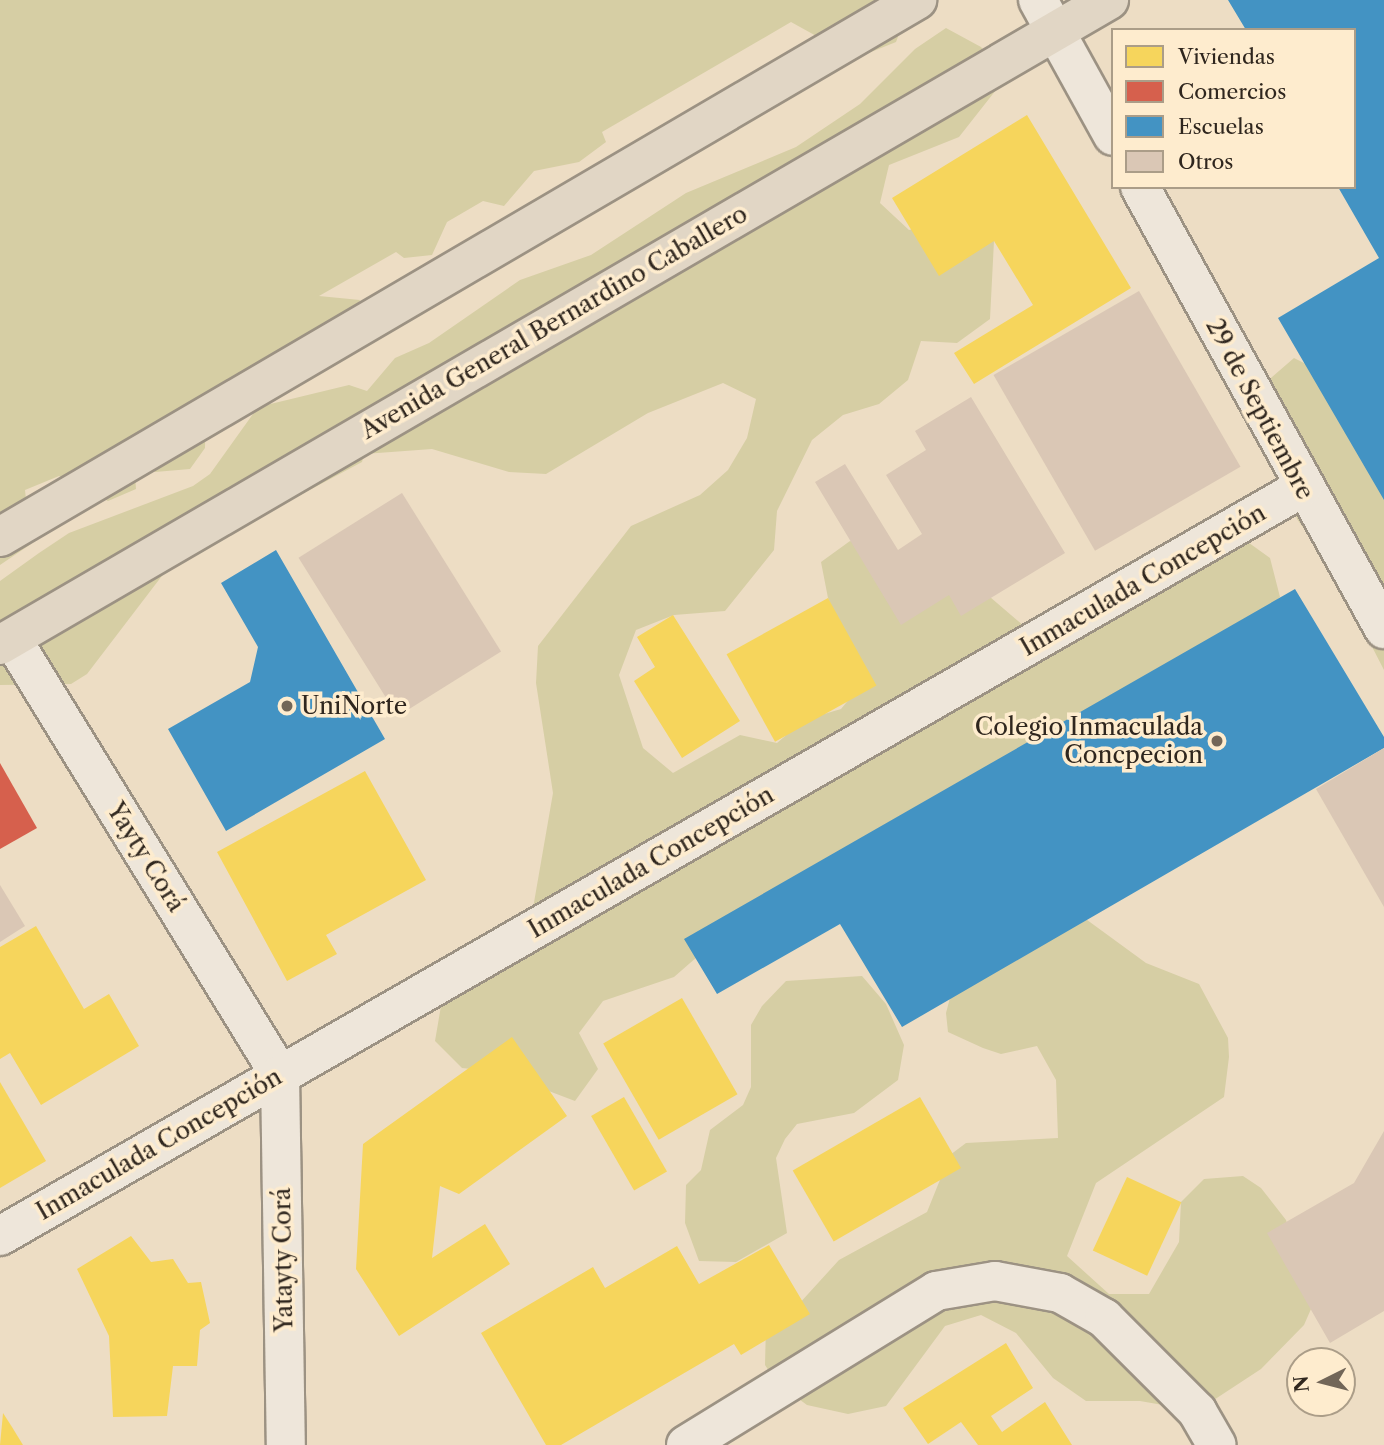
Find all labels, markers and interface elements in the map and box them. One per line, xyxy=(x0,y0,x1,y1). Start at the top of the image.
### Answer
legend xyxy=(1111,28,1356,189)
text: Viviendas xyxy=(1178,44,1275,69)
text: Comercios xyxy=(1178,79,1286,104)
text: Escuelas xyxy=(1178,114,1264,139)
text: Otros xyxy=(1178,149,1233,174)
street label: Avenida General Bernardino Caballero xyxy=(355,199,753,445)
street label: 29 de Septiembre xyxy=(1200,314,1320,504)
street label: Inmaculada Concepción xyxy=(1015,498,1271,662)
place label: UniNorte xyxy=(301,692,407,720)
marker: UniNorte xyxy=(279,698,295,714)
place label: Colegio Inmaculada Concpecion xyxy=(975,713,1203,769)
marker: Colegio Inmaculada Concpecion xyxy=(1209,733,1225,749)
street label: Inmaculada Concepción xyxy=(523,780,779,944)
street label: Yayty Corá xyxy=(101,797,191,917)
street label: Inmaculada Concepción xyxy=(31,1062,287,1226)
street label: Yatayty Corá xyxy=(267,1187,299,1333)
north arrow xyxy=(1286,1347,1356,1417)
text: N xyxy=(1289,1375,1314,1393)

